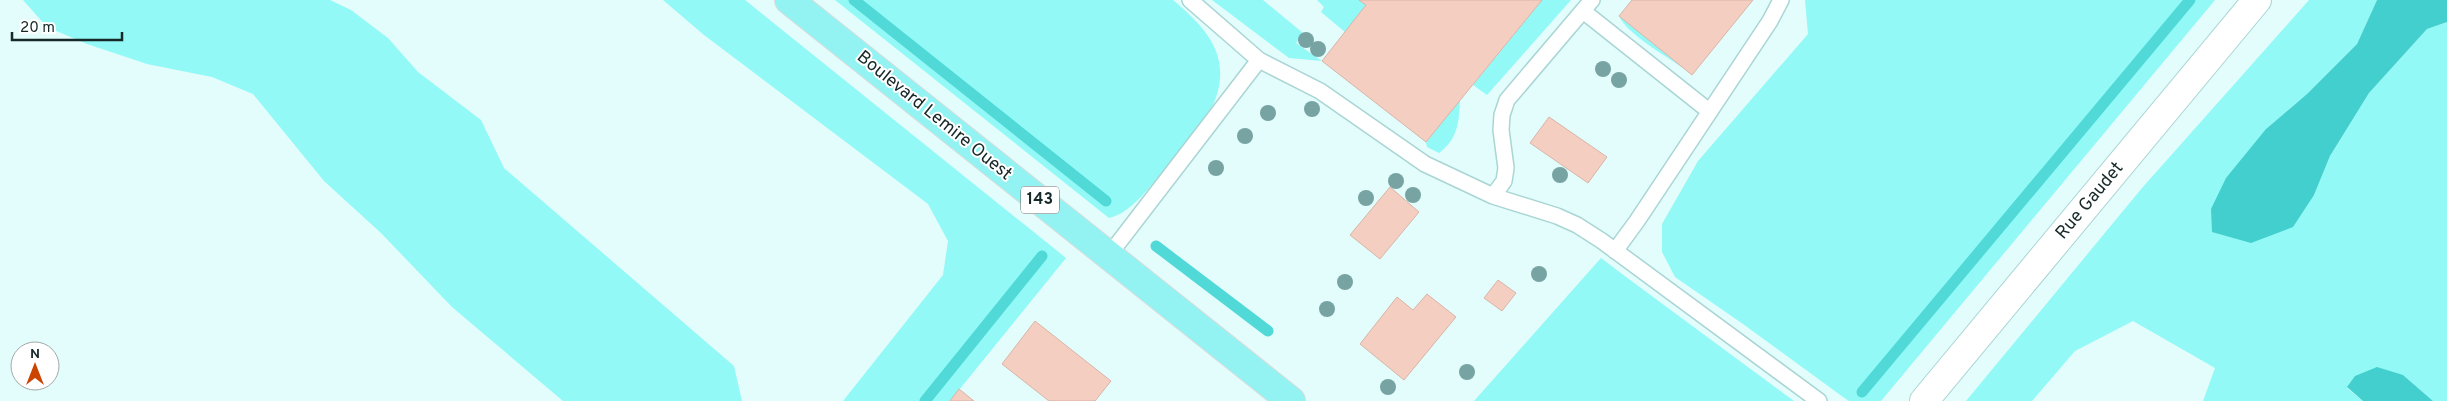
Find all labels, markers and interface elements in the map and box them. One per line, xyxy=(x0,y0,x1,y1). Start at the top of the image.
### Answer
scale bar xyxy=(12,10,122,42)
text: 20 m xyxy=(20,19,55,38)
street label: Boulevard Lemire Ouest xyxy=(852,46,1016,186)
street label: Rue Gaudet xyxy=(2051,158,2129,244)
road number: 143 xyxy=(1021,186,1059,214)
north arrow xyxy=(10,341,60,391)
text: N xyxy=(30,346,40,363)

